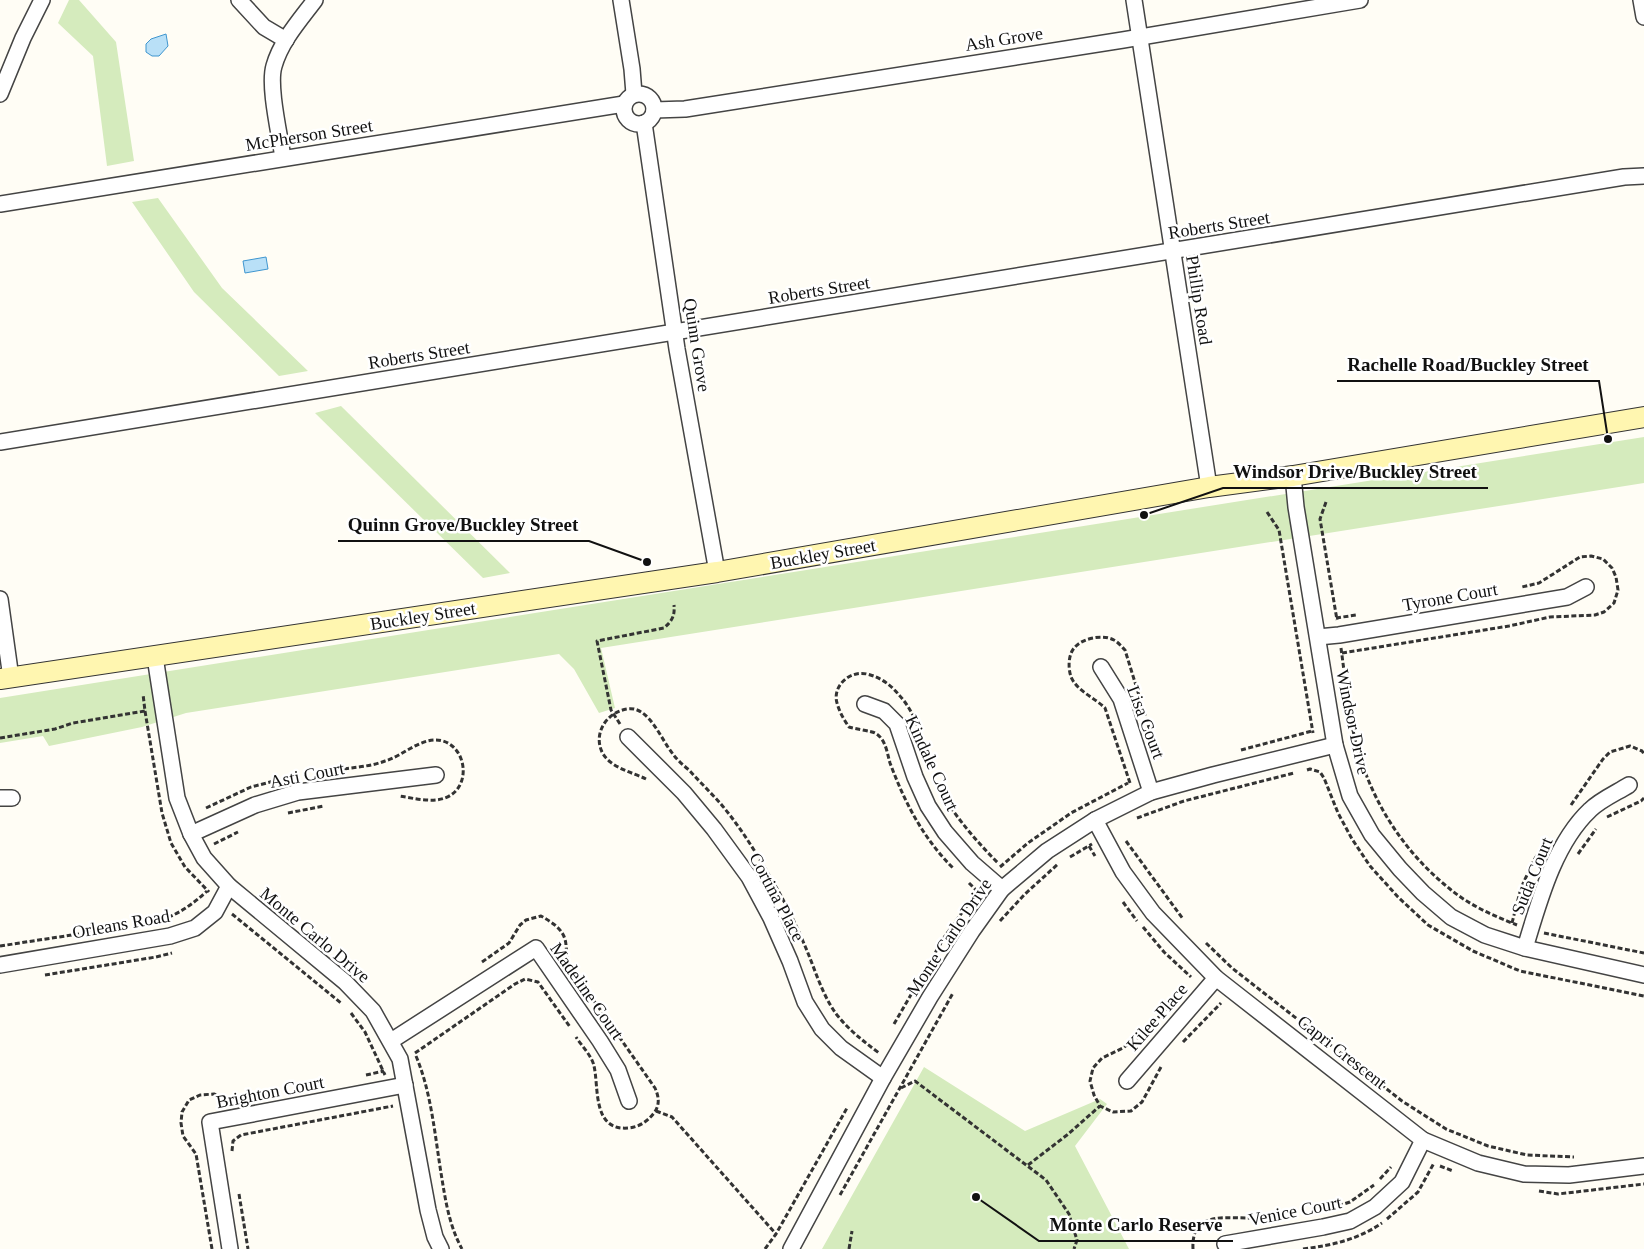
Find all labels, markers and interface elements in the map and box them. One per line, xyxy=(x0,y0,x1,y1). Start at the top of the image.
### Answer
street label: Ash Grove xyxy=(964,23,1044,55)
street label: McPherson Street xyxy=(244,115,374,155)
street label: Roberts Street xyxy=(1167,207,1271,243)
street label: Phillip Road xyxy=(1182,254,1216,346)
street label: Roberts Street xyxy=(767,272,871,308)
street label: Quinn Grove xyxy=(680,297,714,393)
street label: Roberts Street xyxy=(367,337,471,373)
callout: Rachelle Road/Buckley Street xyxy=(1337,347,1599,381)
text: Rachelle Road/Buckley Street xyxy=(1347,354,1589,375)
callout: Windsor Drive/Buckley Street xyxy=(1223,454,1488,488)
text: Windsor Drive/Buckley Street xyxy=(1233,461,1478,482)
callout: Quinn Grove/Buckley Street xyxy=(338,507,589,541)
text: Quinn Grove/Buckley Street xyxy=(348,514,579,535)
street label: Buckley Street xyxy=(769,535,877,573)
street label: Tyrone Court xyxy=(1401,579,1499,615)
street label: Buckley Street xyxy=(369,598,477,634)
street label: Windsor Drive xyxy=(1332,668,1374,776)
street label: Lisa Court xyxy=(1123,683,1169,761)
street label: Kindale Court xyxy=(901,712,963,814)
street label: Asti Court xyxy=(268,758,346,792)
street label: Suda Court xyxy=(1507,834,1557,918)
street label: Cortina Place xyxy=(745,849,809,945)
street label: Monte Carlo Drive xyxy=(902,875,996,999)
street label: Monte Carlo Drive xyxy=(256,883,374,987)
street label: Orleans Road xyxy=(71,906,171,942)
street label: Madeline Court xyxy=(546,939,628,1043)
street label: Kilee Place xyxy=(1122,979,1192,1055)
street label: Capri Crescent xyxy=(1294,1011,1390,1093)
street label: Brighton Court xyxy=(214,1072,326,1112)
street label: Venice Court xyxy=(1247,1192,1343,1230)
callout: Monte Carlo Reserve xyxy=(1039,1207,1233,1241)
text: Monte Carlo Reserve xyxy=(1049,1214,1223,1235)

